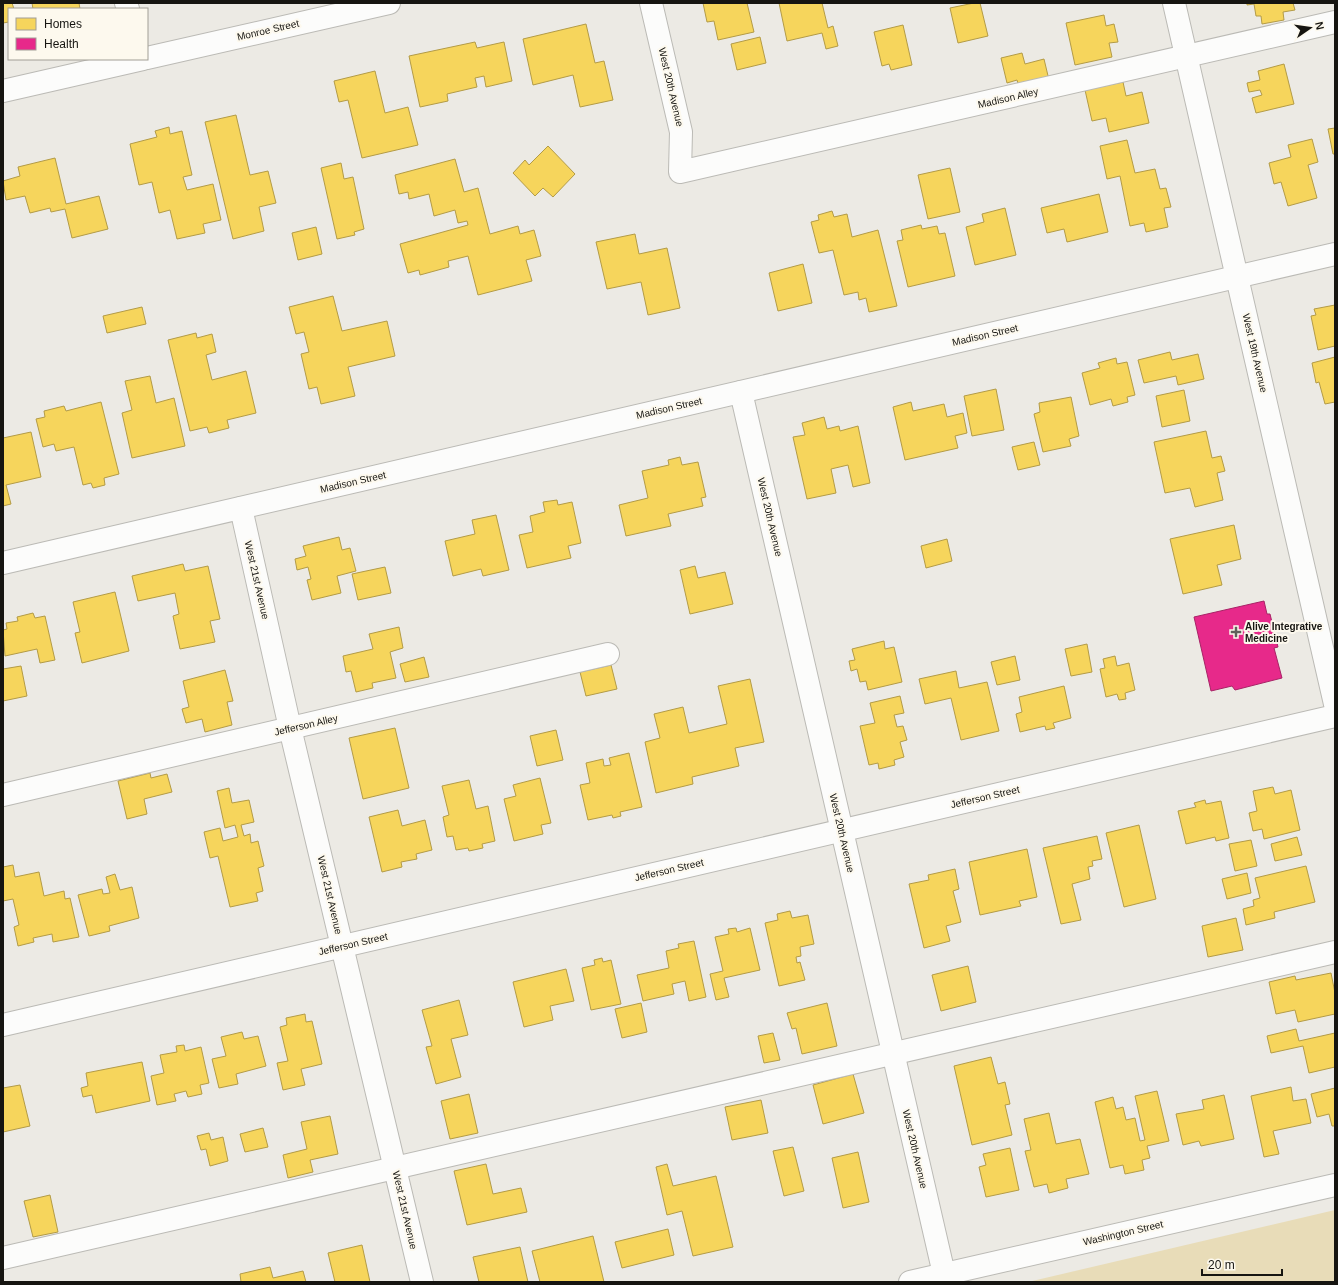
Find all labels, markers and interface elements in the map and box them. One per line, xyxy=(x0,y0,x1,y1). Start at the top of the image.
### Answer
legend xyxy=(8,8,148,60)
north arrow xyxy=(1290,8,1330,48)
text: Homes xyxy=(44,17,82,31)
street label: Monroe Street xyxy=(236,17,300,42)
text: N xyxy=(1313,21,1326,31)
text: Health xyxy=(44,37,79,51)
street label: West 20th Avenue xyxy=(657,46,686,128)
street label: Madison Alley xyxy=(977,86,1039,110)
street label: West 19th Avenue xyxy=(1241,312,1270,394)
street label: Madison Street xyxy=(951,322,1019,348)
street label: Madison Street xyxy=(635,395,703,421)
street label: Madison Street xyxy=(319,469,387,495)
street label: West 20th Avenue xyxy=(756,476,785,558)
street label: West 21st Avenue xyxy=(243,540,271,621)
place label: Alive Integrative Medicine xyxy=(1245,621,1323,644)
marker: Alive Integrative Medicine xyxy=(1230,626,1242,638)
street label: Jefferson Alley xyxy=(273,712,339,738)
street label: Jefferson Street xyxy=(949,784,1021,810)
street label: West 20th Avenue xyxy=(828,792,857,874)
street label: West 21st Avenue xyxy=(316,855,344,936)
street label: Jefferson Street xyxy=(633,857,705,883)
street label: Jefferson Street xyxy=(317,931,389,957)
street label: West 20th Avenue xyxy=(901,1108,930,1190)
street label: West 21st Avenue xyxy=(391,1170,419,1251)
street label: Washington Street xyxy=(1082,1218,1164,1248)
scale bar xyxy=(1202,1251,1282,1277)
text: 20 m xyxy=(1208,1258,1235,1272)

